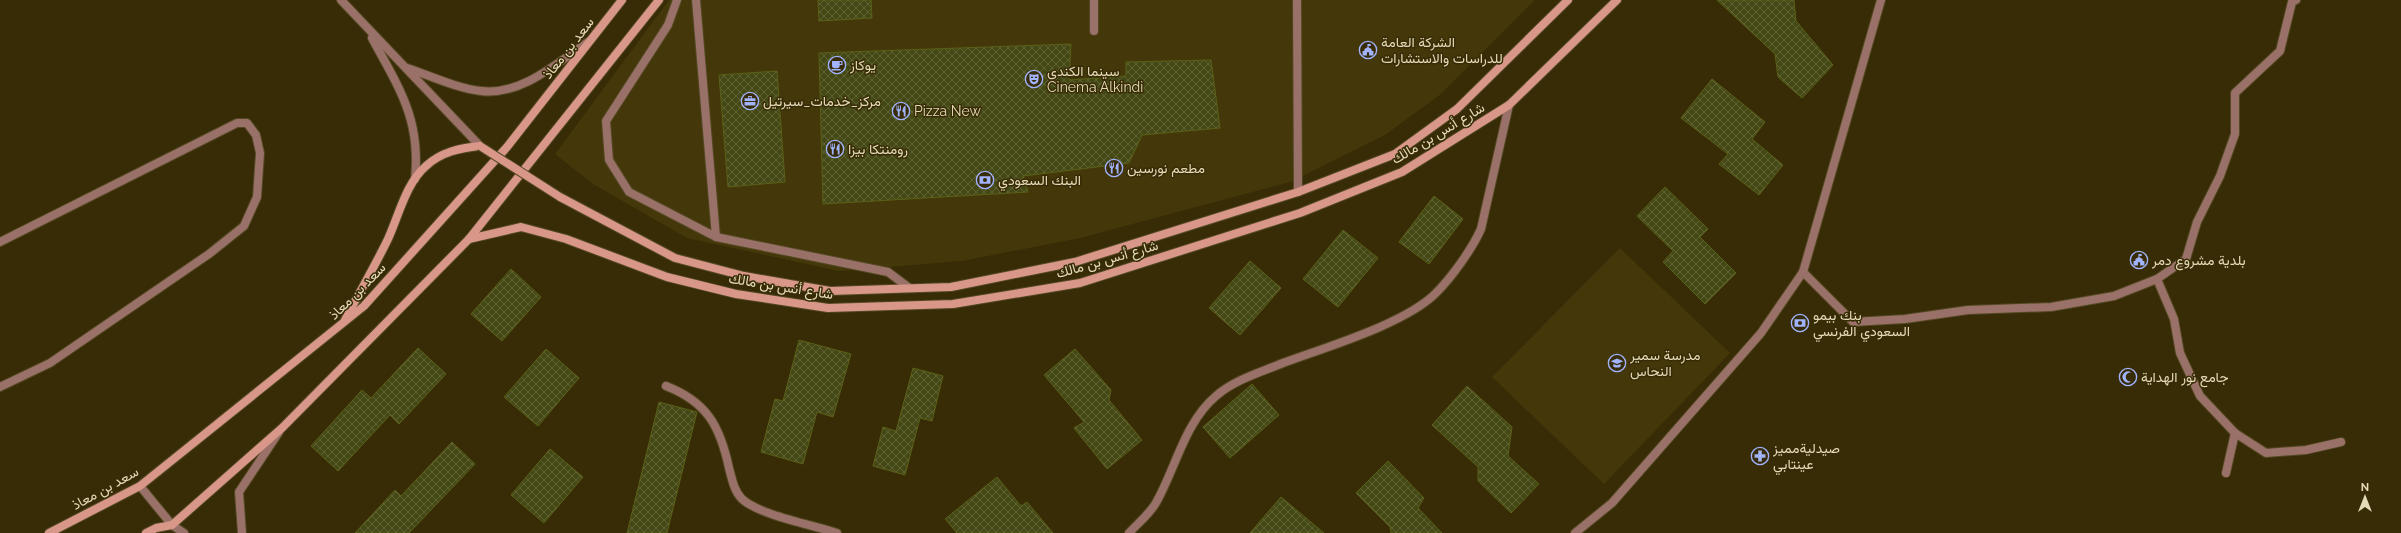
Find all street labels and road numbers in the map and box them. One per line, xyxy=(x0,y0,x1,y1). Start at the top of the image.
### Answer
street label: سعد بن معاذ xyxy=(539,14,598,83)
street label: شارع أنس بن مالك xyxy=(1389,99,1489,170)
street label: شارع أنس بن مالك xyxy=(1054,237,1161,284)
street label: سعد بن معاذ xyxy=(325,259,389,323)
street label: شارع أنس بن مالك xyxy=(727,270,834,305)
street label: سعد بن معاذ xyxy=(69,463,142,514)

